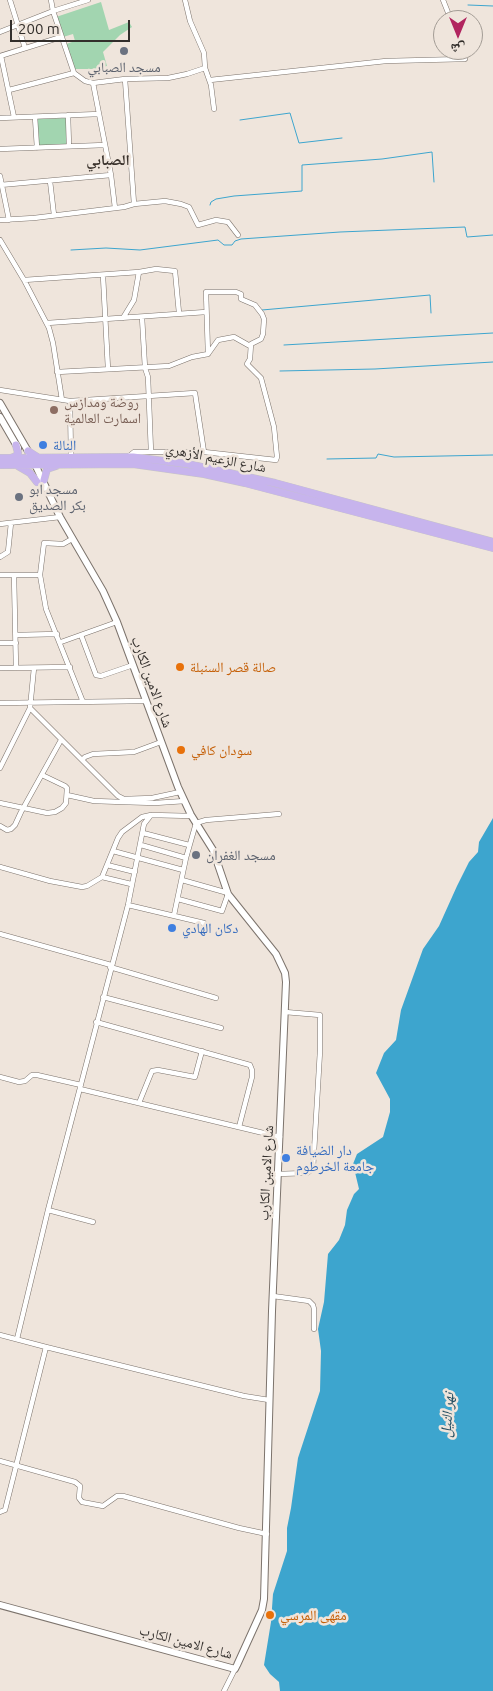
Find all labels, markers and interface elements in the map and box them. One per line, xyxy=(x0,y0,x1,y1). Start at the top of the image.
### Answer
scale bar xyxy=(12,10,132,42)
north arrow xyxy=(433,10,483,60)
text: 200 m xyxy=(18,20,60,37)
text: ش xyxy=(451,41,465,57)
marker: مسجد الصبابي xyxy=(118,45,130,57)
place label: مسجد الصبابي xyxy=(87,59,161,75)
district label: الصبابي xyxy=(86,151,130,169)
place label: روضة ومدازس اسمارت العالمية xyxy=(64,394,141,427)
marker: روضة ومدازس اسمارت العالمية xyxy=(48,404,60,416)
place label: النالة xyxy=(53,437,76,453)
marker: النالة xyxy=(37,439,49,451)
street label: شارع الزعيم الأزهري xyxy=(164,440,268,476)
place label: مسجد ابو بكر الصديق xyxy=(29,481,86,514)
marker: مسجد ابو بكر الصديق xyxy=(13,491,25,503)
street label: شارع الامين الكارب xyxy=(128,634,176,730)
place label: صالة قصر السنبلة xyxy=(190,659,276,675)
marker: صالة قصر السنبلة xyxy=(174,661,186,673)
place label: سودان كافي xyxy=(191,742,252,758)
marker: سودان كافي xyxy=(175,744,187,756)
place label: مسجد الغفران xyxy=(206,847,276,863)
marker: مسجد الغفران xyxy=(190,849,202,861)
place label: دكان الهادي xyxy=(182,920,238,936)
marker: دكان الهادي xyxy=(166,922,178,934)
street label: شارع الامين الكارب xyxy=(255,1125,277,1221)
place label: دار الضيافة جامعة الخرطوم xyxy=(296,1142,374,1174)
marker: دار الضيافة جامعة الخرطوم xyxy=(280,1152,292,1164)
water label: نهر النيل xyxy=(436,1392,458,1438)
place label: مقهى المرسي xyxy=(280,1607,347,1623)
marker: مقهى المرسي xyxy=(264,1609,276,1621)
street label: شارع الامين الكارب xyxy=(138,1622,234,1662)

